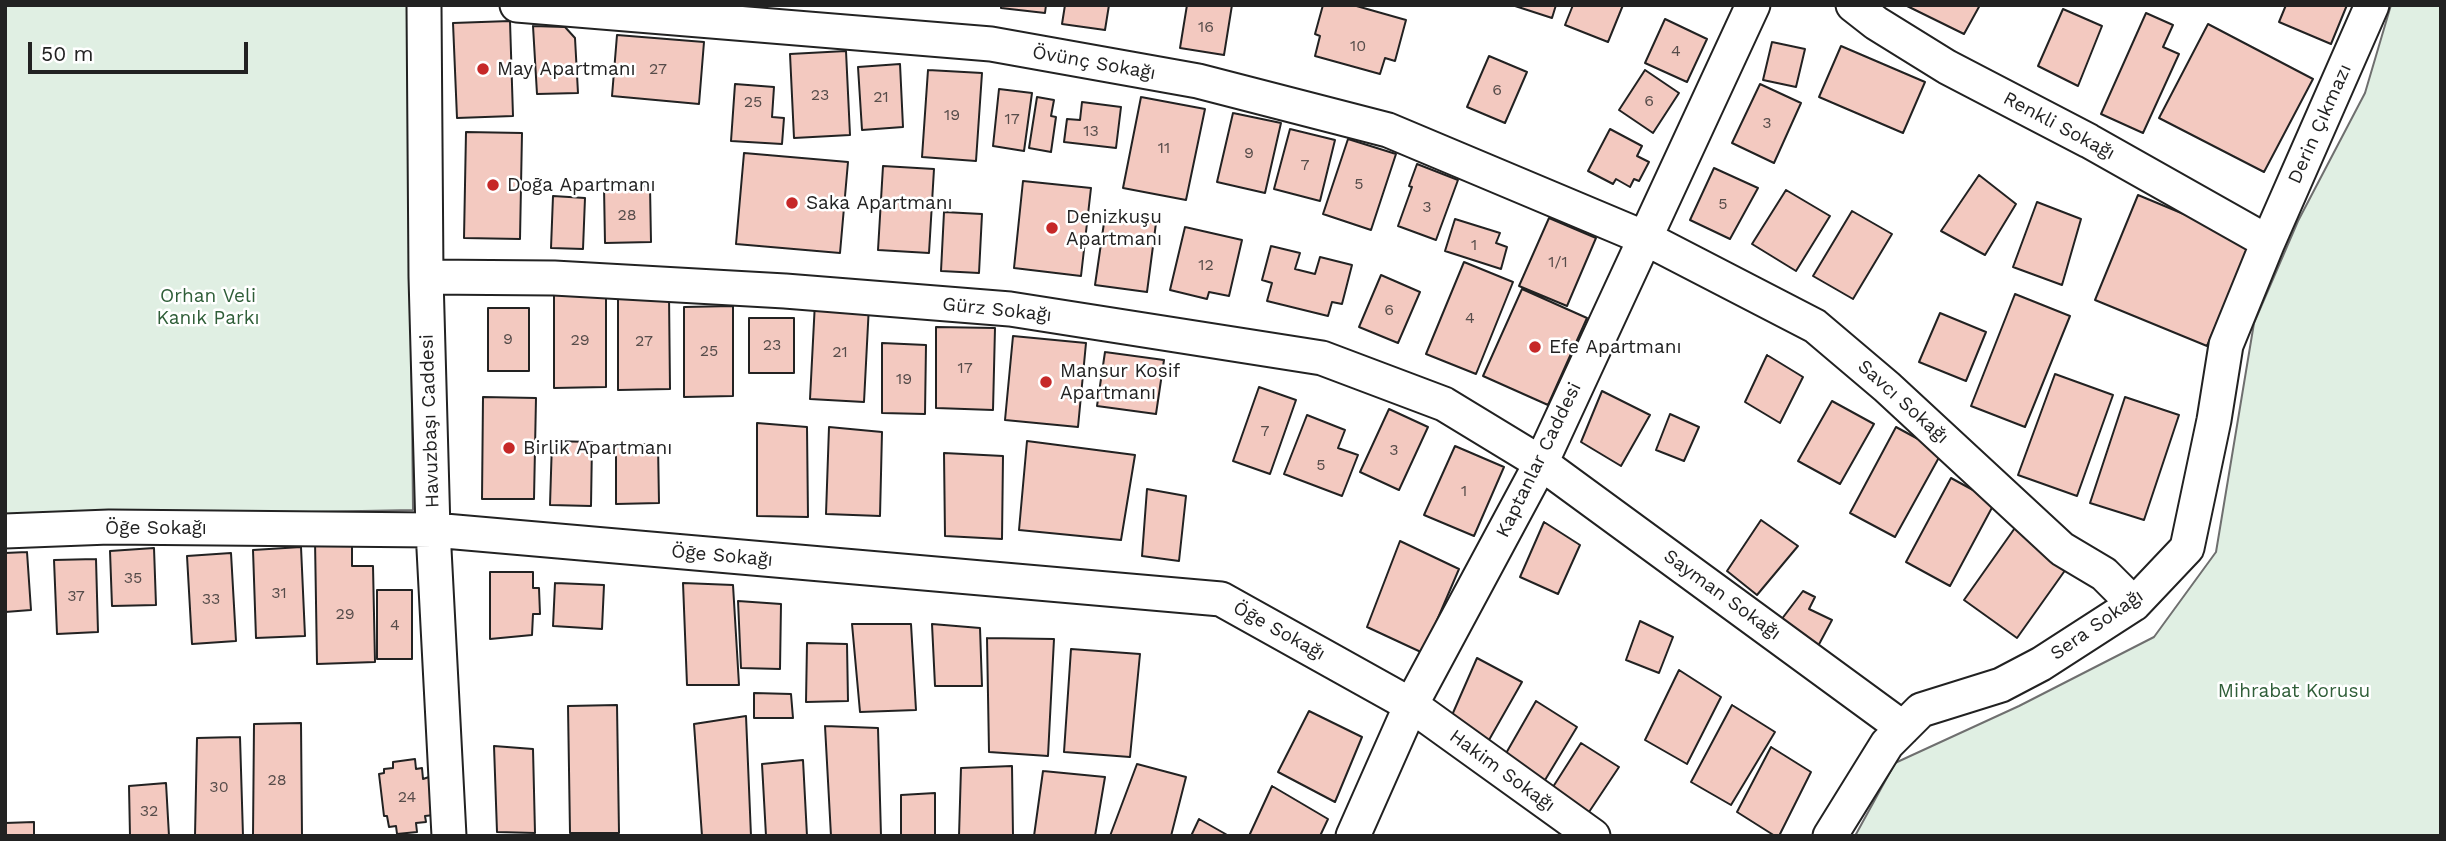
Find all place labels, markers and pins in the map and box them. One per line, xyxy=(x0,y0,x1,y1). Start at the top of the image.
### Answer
place label: May Apartmanı xyxy=(497,58,636,80)
marker: May Apartmanı xyxy=(475,61,491,77)
place label: Doḡa Apartmanı xyxy=(507,174,655,196)
marker: Doḡa Apartmanı xyxy=(485,177,501,193)
place label: Saka Apartmanı xyxy=(806,192,953,214)
marker: Saka Apartmanı xyxy=(784,195,800,211)
place label: Denizkuşu Apartmanı xyxy=(1066,206,1162,250)
marker: Denizkuşu Apartmanı xyxy=(1044,220,1060,236)
place label: Efe Apartmanı xyxy=(1549,336,1681,358)
marker: Efe Apartmanı xyxy=(1527,339,1543,355)
place label: Mansur Kosif Apartmanı xyxy=(1060,360,1180,404)
marker: Mansur Kosif Apartmanı xyxy=(1038,374,1054,390)
place label: Birlik Apartmanı xyxy=(523,437,672,459)
marker: Birlik Apartmanı xyxy=(501,440,517,456)

